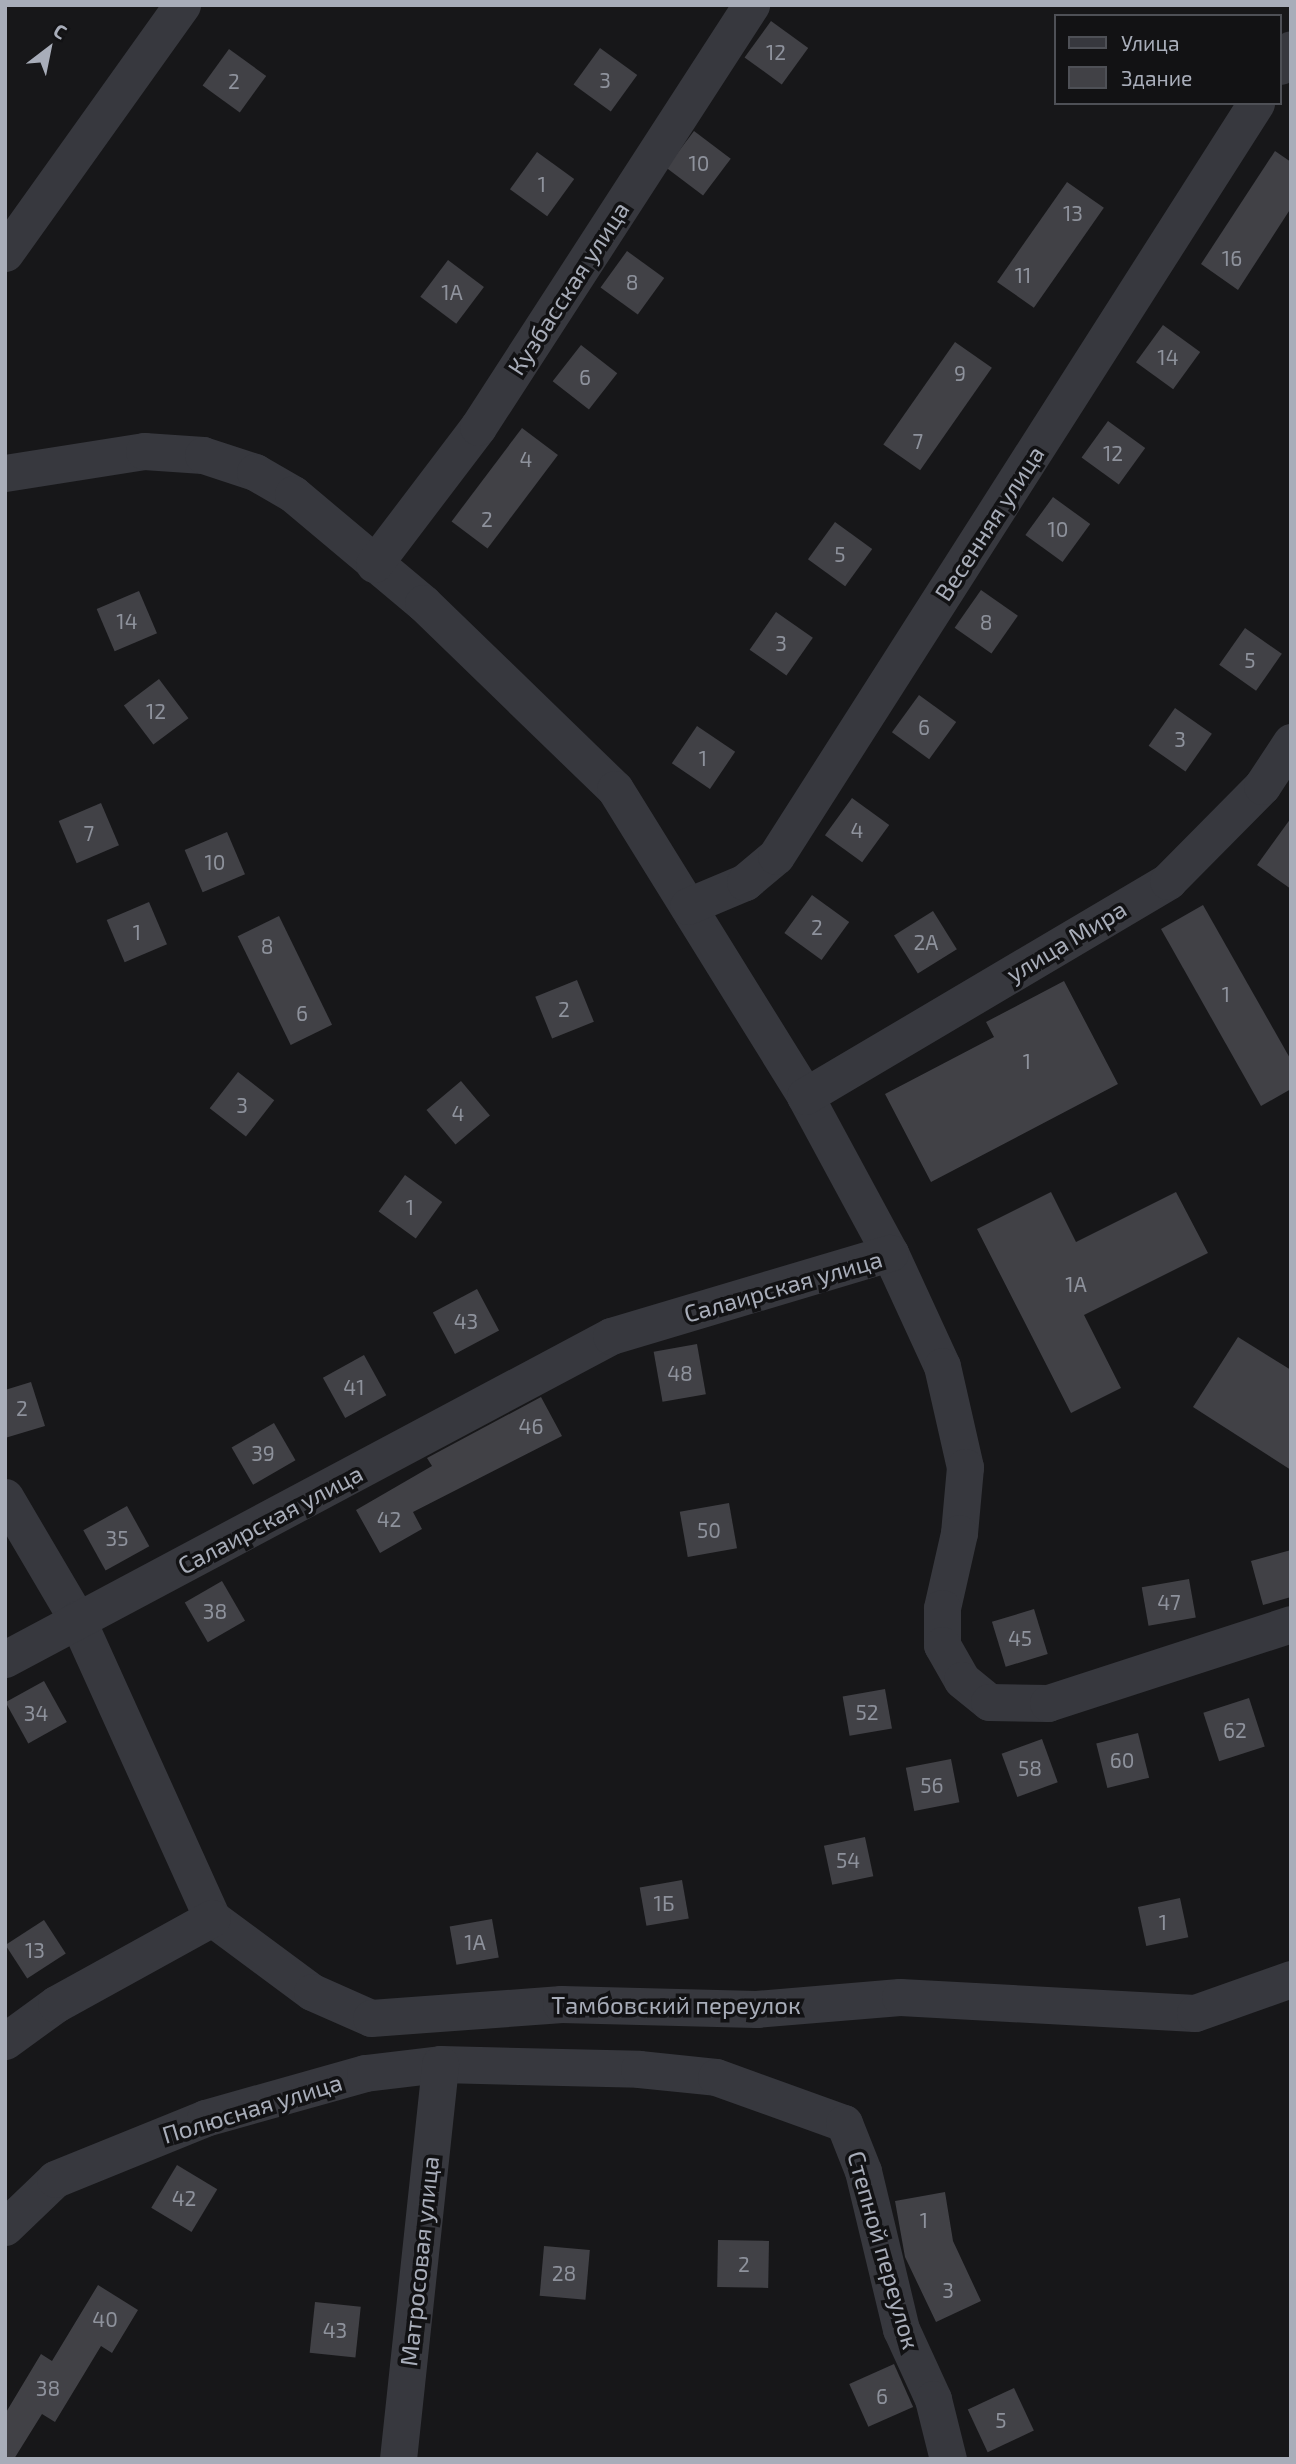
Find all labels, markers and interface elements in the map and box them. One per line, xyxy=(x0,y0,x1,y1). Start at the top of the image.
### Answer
north arrow xyxy=(14,14,84,84)
legend xyxy=(1054,14,1282,105)
text: С xyxy=(50,18,71,43)
text: Улица xyxy=(1121,30,1180,55)
house number: 12 xyxy=(766,39,786,65)
text: Здание xyxy=(1121,65,1192,90)
house number: 3 xyxy=(599,67,611,93)
house number: 2 xyxy=(228,68,240,94)
house number: 10 xyxy=(688,150,710,176)
house number: 1 xyxy=(538,171,546,197)
street label: Кузбасская улица xyxy=(501,196,635,380)
house number: 13 xyxy=(1063,200,1083,226)
house number: 16 xyxy=(1222,245,1242,271)
house number: 11 xyxy=(1015,262,1031,288)
house number: 8 xyxy=(626,269,638,295)
house number: 1А xyxy=(441,279,463,305)
house number: 14 xyxy=(1157,344,1179,370)
house number: 9 xyxy=(954,360,966,386)
house number: 6 xyxy=(579,364,591,390)
house number: 7 xyxy=(913,428,923,454)
street label: Весенняя улица xyxy=(928,440,1050,606)
house number: 12 xyxy=(1103,440,1123,466)
house number: 4 xyxy=(520,446,532,472)
house number: 2 xyxy=(481,506,493,532)
house number: 10 xyxy=(1047,516,1069,542)
house number: 5 xyxy=(834,541,846,567)
house number: 14 xyxy=(116,608,138,634)
house number: 8 xyxy=(980,609,992,635)
house number: 3 xyxy=(775,630,787,656)
house number: 5 xyxy=(1244,647,1256,673)
house number: 12 xyxy=(146,698,166,724)
house number: 6 xyxy=(918,714,930,740)
house number: 3 xyxy=(1174,726,1186,752)
house number: 1 xyxy=(699,745,707,771)
house number: 4 xyxy=(851,817,863,843)
house number: 7 xyxy=(84,820,94,846)
house number: 10 xyxy=(204,849,226,875)
street label: улица Мира xyxy=(1001,894,1131,988)
house number: 2 xyxy=(811,914,823,940)
house number: 1 xyxy=(133,919,141,945)
house number: 2А xyxy=(914,929,938,955)
house number: 8 xyxy=(261,933,273,959)
house number: 1 xyxy=(1222,981,1230,1007)
house number: 2 xyxy=(558,996,570,1022)
house number: 6 xyxy=(296,1000,308,1026)
house number: 1 xyxy=(1023,1048,1031,1074)
house number: 3 xyxy=(236,1092,248,1118)
house number: 4 xyxy=(452,1100,464,1126)
house number: 1 xyxy=(406,1194,414,1220)
street label: Салаирская улица xyxy=(680,1244,886,1328)
house number: 1А xyxy=(1065,1271,1087,1297)
house number: 43 xyxy=(454,1308,478,1334)
house number: 48 xyxy=(667,1360,693,1386)
house number: 41 xyxy=(343,1374,365,1400)
house number: 2 xyxy=(16,1395,28,1421)
house number: 46 xyxy=(519,1413,543,1439)
house number: 39 xyxy=(251,1440,275,1466)
street label: Салаирская улица xyxy=(173,1458,367,1580)
house number: 42 xyxy=(377,1506,401,1532)
house number: 50 xyxy=(697,1517,721,1543)
house number: 35 xyxy=(106,1525,128,1551)
house number: 47 xyxy=(1157,1589,1181,1615)
house number: 38 xyxy=(203,1598,227,1624)
house number: 45 xyxy=(1008,1625,1032,1651)
house number: 52 xyxy=(855,1699,879,1725)
house number: 34 xyxy=(24,1700,48,1726)
house number: 62 xyxy=(1223,1717,1247,1743)
house number: 60 xyxy=(1110,1747,1134,1773)
house number: 58 xyxy=(1018,1755,1042,1781)
house number: 56 xyxy=(920,1772,944,1798)
house number: 54 xyxy=(836,1847,860,1873)
house number: 1Б xyxy=(654,1890,674,1916)
house number: 1 xyxy=(1159,1909,1167,1935)
house number: 1А xyxy=(464,1929,486,1955)
house number: 13 xyxy=(25,1937,45,1963)
street label: Тамбовский переулок xyxy=(551,1991,801,2019)
street label: Полюсная улица xyxy=(159,2067,345,2149)
street label: Степной переулок xyxy=(842,2148,926,2352)
street label: Матросовая улица xyxy=(394,2155,444,2367)
house number: 42 xyxy=(172,2185,196,2211)
house number: 1 xyxy=(920,2207,928,2233)
house number: 2 xyxy=(738,2251,750,2277)
house number: 28 xyxy=(552,2260,576,2286)
house number: 3 xyxy=(942,2277,954,2303)
house number: 40 xyxy=(92,2306,118,2332)
house number: 43 xyxy=(323,2317,347,2343)
house number: 38 xyxy=(36,2375,60,2401)
house number: 6 xyxy=(876,2383,888,2409)
house number: 5 xyxy=(995,2407,1007,2433)

